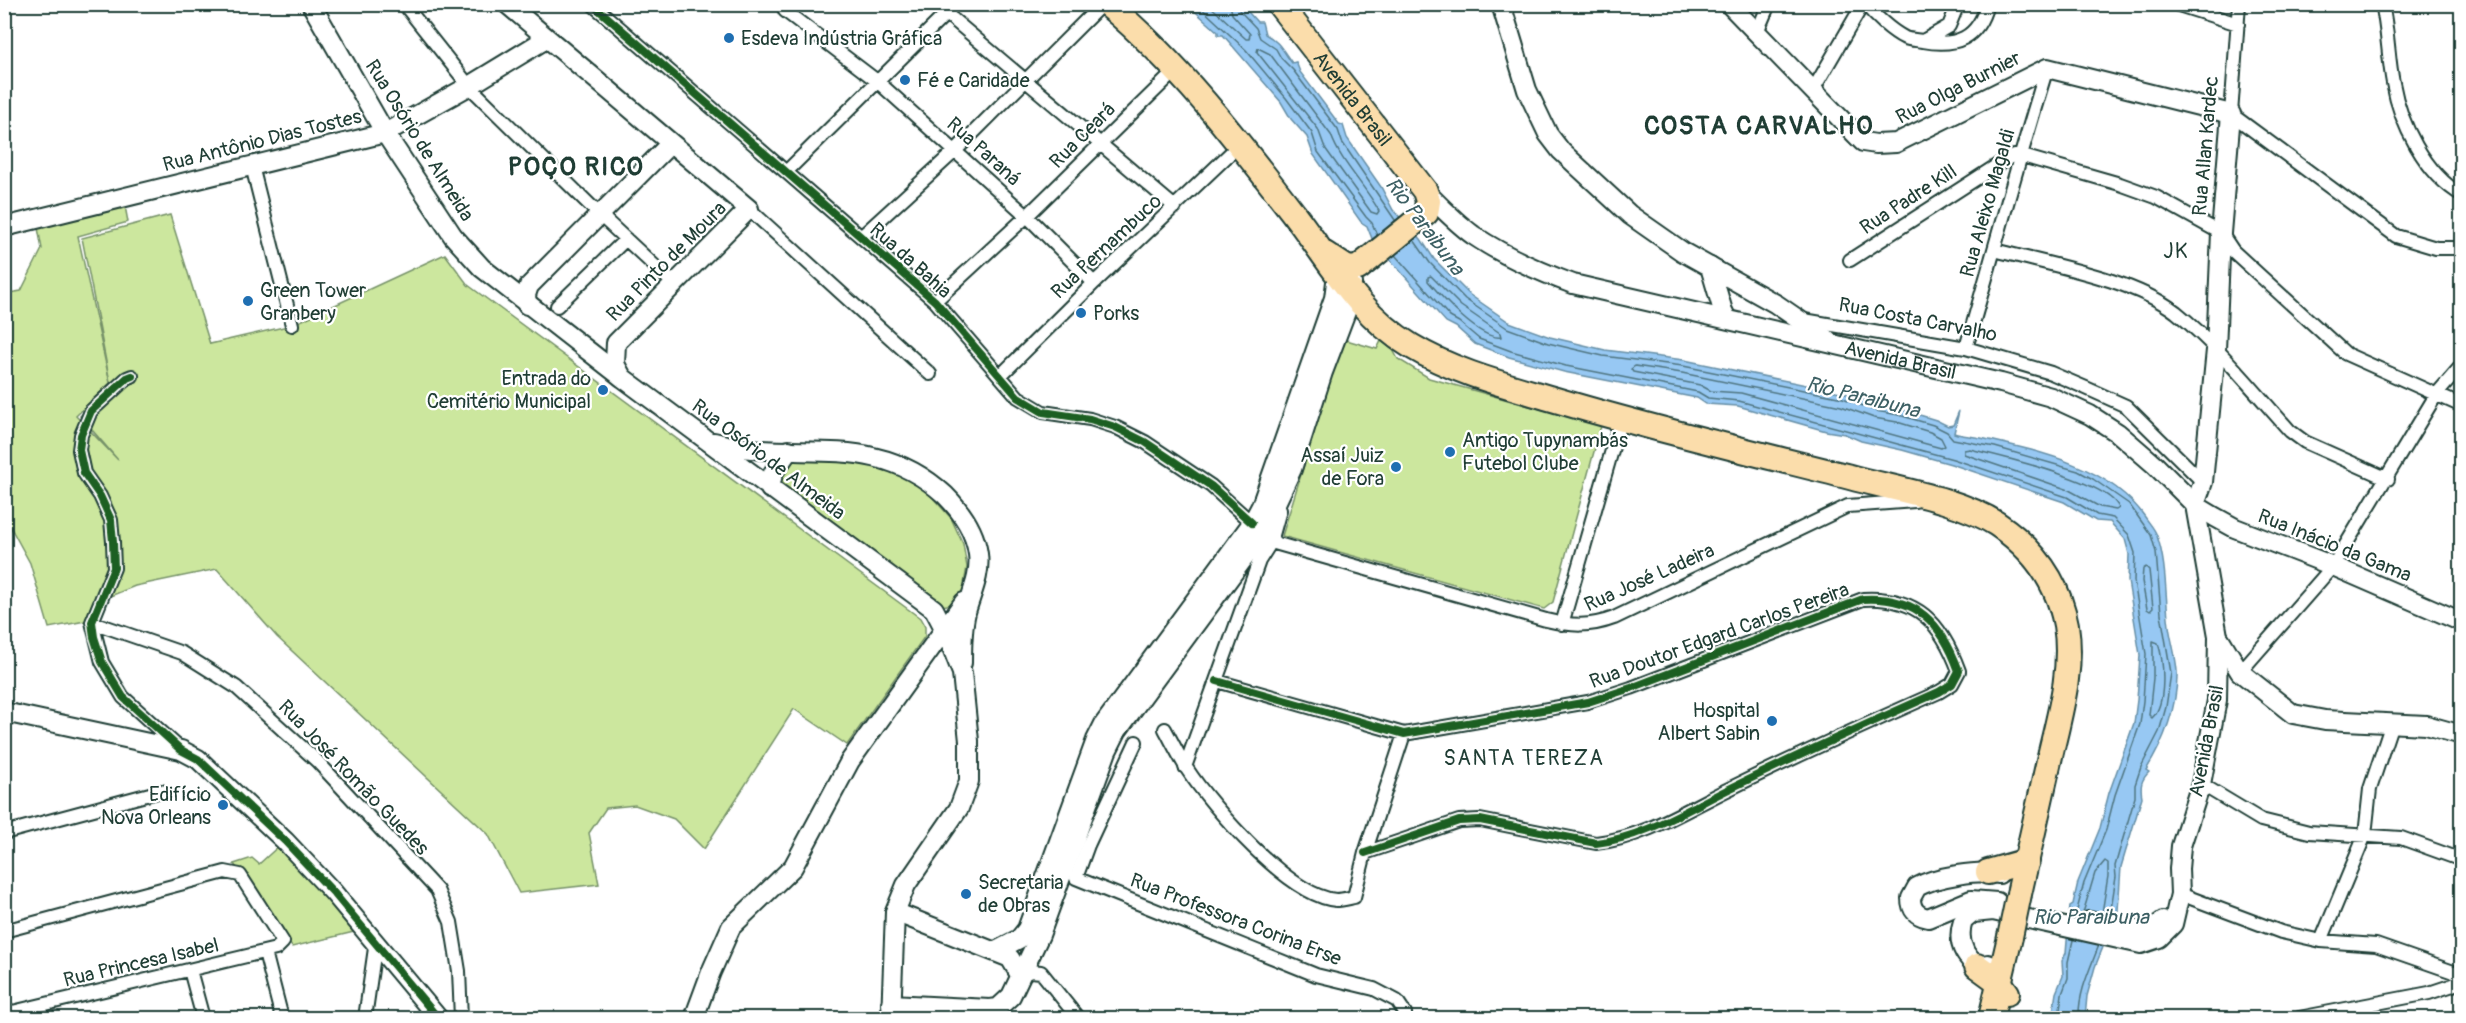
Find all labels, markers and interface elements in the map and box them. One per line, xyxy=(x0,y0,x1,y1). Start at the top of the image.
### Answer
place label: Esdeva Indústria Gráfica xyxy=(741,26,942,51)
marker: Esdeva Indústria Gráfica xyxy=(722,31,736,45)
street label: Rua Olga Burnier xyxy=(1892,45,2025,130)
street label: Avenida Brasil xyxy=(1308,46,1397,151)
street label: Rua Osório de Almeida xyxy=(360,55,479,226)
place label: Fé e Caridade xyxy=(917,68,1030,93)
marker: Fé e Caridade xyxy=(898,73,912,87)
street label: Rua Allan Kardec xyxy=(2187,75,2224,217)
street label: Rua Ceará xyxy=(1044,97,1121,174)
street label: Rua Antônio Dias Tostes xyxy=(160,104,364,177)
district label: COSTA CARVALHO xyxy=(1644,110,1874,142)
street label: Rua Paraná xyxy=(941,112,1026,191)
street label: Rua Aleixo Magaldi xyxy=(1954,126,2021,280)
district label: POÇO RICO xyxy=(508,151,644,183)
street label: Rua Padre Kill xyxy=(1855,159,1962,240)
water label: Rio Paraibuna xyxy=(1379,172,1471,282)
street label: Rua Pernambuco xyxy=(1046,188,1167,304)
street label: Rua Pinto de Moura xyxy=(601,196,732,327)
street label: Rua da Bahia xyxy=(864,217,957,304)
district label: JK xyxy=(2163,238,2189,265)
place label: Green Tower Granbery xyxy=(260,278,366,326)
street label: Rua Costa Carvalho xyxy=(1837,292,2000,347)
marker: Green Tower Granbery xyxy=(241,294,255,308)
place label: Porks xyxy=(1093,301,1139,326)
marker: Porks xyxy=(1074,306,1088,320)
street label: Avenida Brasil xyxy=(1842,335,1959,385)
place label: Entrada do Cemitério Municipal xyxy=(427,366,591,414)
water label: Rio Paraibuna xyxy=(1803,370,1924,425)
marker: Entrada do Cemitério Municipal xyxy=(596,383,610,397)
street label: Rua Osório de Almeida xyxy=(687,393,850,525)
place label: Antigo Tupynambás Futebol Clube xyxy=(1462,428,1628,476)
place label: Assaí Juiz de Fora xyxy=(1300,443,1384,491)
marker: Antigo Tupynambás Futebol Clube xyxy=(1443,445,1457,459)
marker: Assaí Juiz de Fora xyxy=(1389,460,1403,474)
street label: Rua Inácio da Gama xyxy=(2254,503,2415,588)
street label: Rua José Ladeira xyxy=(1580,538,1718,617)
street label: Rua Doutor Edgard Carlos Pereira xyxy=(1586,577,1852,694)
street label: Avenida Brasil xyxy=(2183,683,2230,799)
street label: Rua José Romão Guedes xyxy=(273,694,434,860)
place label: Hospital Albert Sabin xyxy=(1658,698,1760,746)
marker: Hospital Albert Sabin xyxy=(1765,714,1779,728)
district label: SANTA TEREZA xyxy=(1444,745,1604,772)
place label: Edifício Nova Orleans xyxy=(101,782,211,830)
marker: Edifício Nova Orleans xyxy=(216,798,230,812)
street label: Rua Professora Corina Erse xyxy=(1127,868,1345,971)
place label: Secretaria de Obras xyxy=(978,870,1064,918)
marker: Secretaria de Obras xyxy=(959,887,973,901)
water label: Rio Paraibuna xyxy=(2033,904,2150,931)
street label: Rua Princesa Isabel xyxy=(61,932,221,993)

